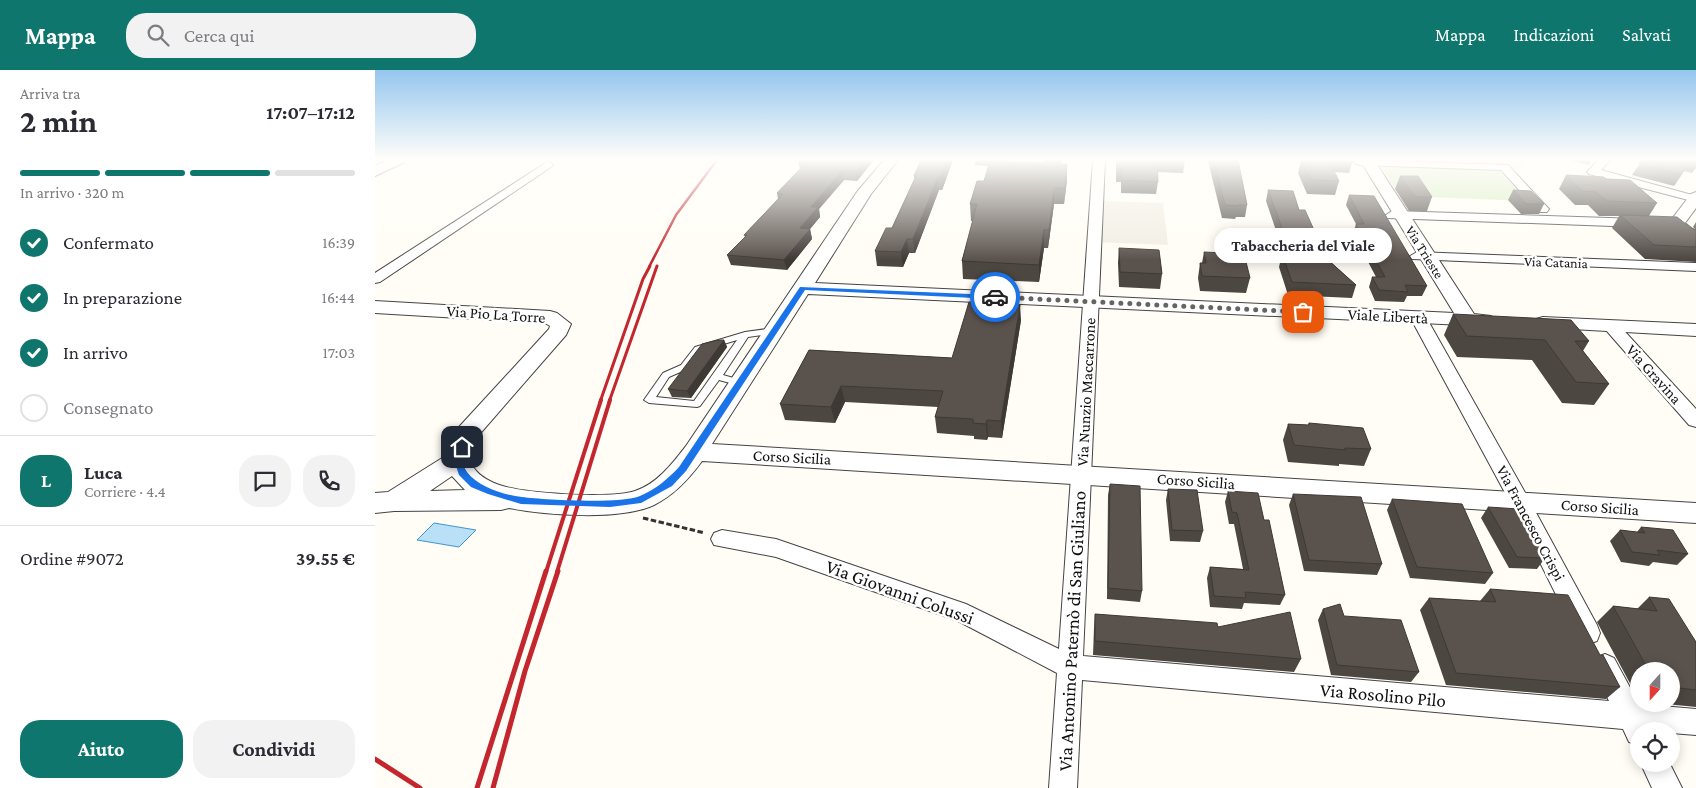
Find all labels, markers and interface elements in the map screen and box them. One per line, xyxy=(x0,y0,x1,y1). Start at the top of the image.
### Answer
search box xyxy=(126,13,476,58)
icon: search xyxy=(144,21,172,49)
text: Mappa xyxy=(25,22,96,49)
text: Cerca qui xyxy=(184,25,255,46)
text: Mappa xyxy=(1435,25,1486,45)
text: Indicazioni xyxy=(1514,25,1594,45)
text: Salvati xyxy=(1622,25,1671,45)
text: Arriva tra xyxy=(20,85,80,102)
text: 17:07–17:12 xyxy=(266,102,355,123)
text: 2 min xyxy=(20,103,97,139)
text: In arrivo · 320 m xyxy=(20,184,124,201)
street label: Via Trieste xyxy=(1403,223,1447,281)
callout: Tabaccheria del Viale xyxy=(1214,227,1392,262)
icon: check xyxy=(20,229,48,257)
text: Confermato xyxy=(63,232,154,253)
text: 16:39 xyxy=(322,234,355,251)
text: Tabaccheria del Viale xyxy=(1231,237,1375,254)
street label: Via Catania xyxy=(1524,253,1589,271)
courier xyxy=(970,272,1020,322)
icon: car xyxy=(981,283,1009,311)
icon: check xyxy=(20,284,48,312)
text: In preparazione xyxy=(63,287,182,308)
text: 16:44 xyxy=(322,289,355,306)
pin xyxy=(1282,291,1324,333)
icon: bag xyxy=(1289,298,1317,326)
street label: Via Pio La Torre xyxy=(446,302,546,326)
street label: Viale Libertà xyxy=(1347,305,1429,327)
street label: Via Nunzio Maccarrone xyxy=(1074,317,1098,467)
icon: check xyxy=(20,339,48,367)
street label: Via Gravina xyxy=(1623,341,1685,408)
text: In arrivo xyxy=(63,342,128,363)
text: 17:03 xyxy=(322,344,355,361)
text: Consegnato xyxy=(63,397,153,418)
pin xyxy=(441,426,483,468)
icon: home xyxy=(448,433,476,461)
street label: Corso Sicilia xyxy=(752,446,832,468)
button: chat xyxy=(239,455,291,507)
button: phone xyxy=(303,455,355,507)
text: Luca xyxy=(84,462,123,483)
street label: Via Francesco Crispi xyxy=(1493,462,1569,584)
text: L xyxy=(41,470,51,491)
street label: Corso Sicilia xyxy=(1156,470,1236,492)
text: Corriere · 4.4 xyxy=(84,483,166,500)
street label: Via Antonino Paternò di San Giuliano xyxy=(1054,490,1090,772)
street label: Corso Sicilia xyxy=(1560,496,1640,518)
text: Ordine #9072 xyxy=(20,548,124,569)
text: 39.55 € xyxy=(296,548,355,569)
street label: Via Giovanni Colussi xyxy=(823,555,977,629)
north arrow xyxy=(1630,662,1680,712)
map controls xyxy=(1630,662,1680,772)
street label: Via Rosolino Pilo xyxy=(1319,679,1447,711)
button: Aiuto xyxy=(20,720,183,778)
button: Condividi xyxy=(193,720,355,778)
button: locate xyxy=(1630,722,1680,772)

